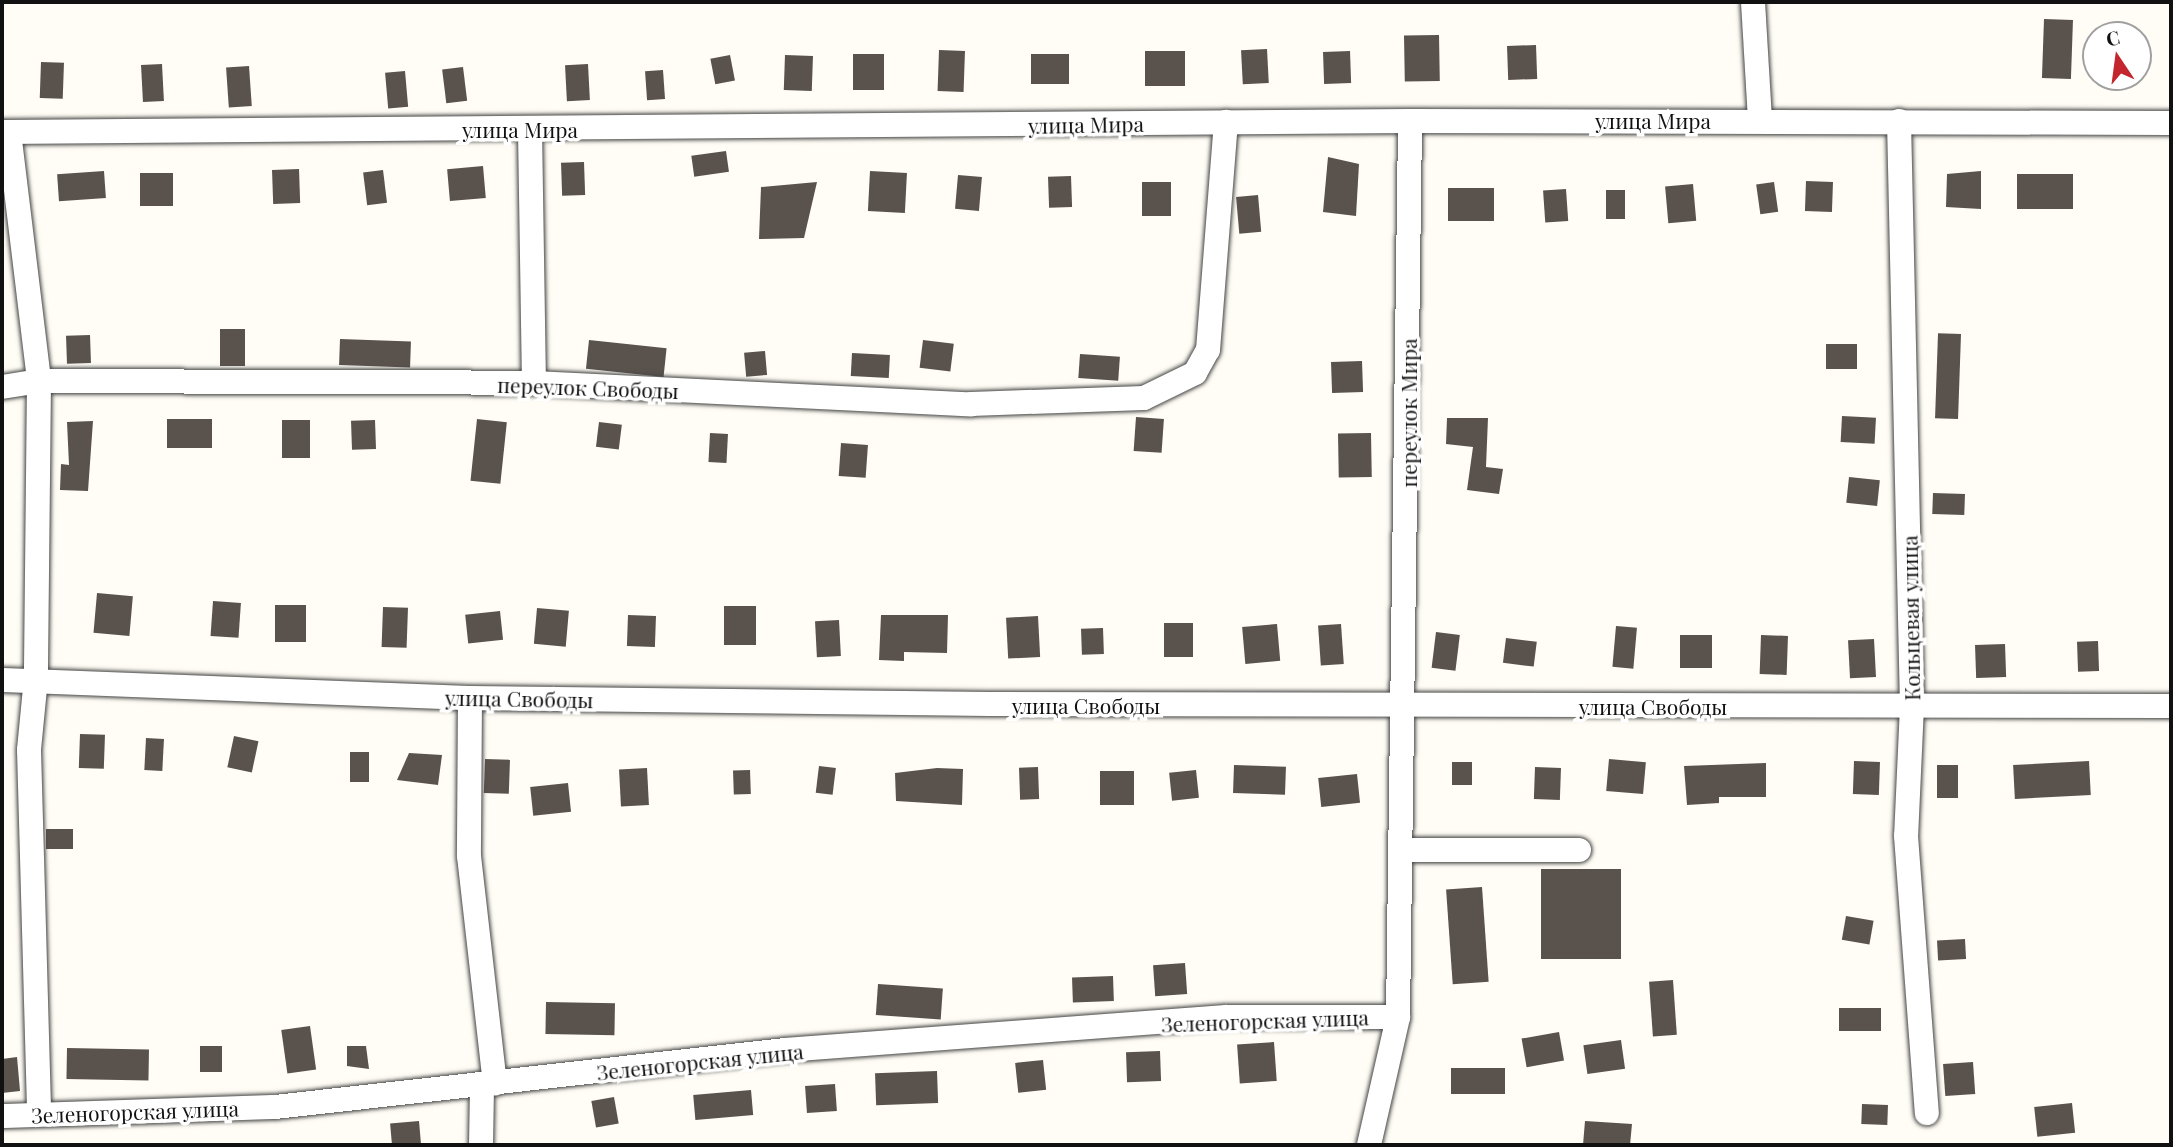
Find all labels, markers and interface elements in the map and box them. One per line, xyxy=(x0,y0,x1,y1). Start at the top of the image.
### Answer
north arrow xyxy=(2082,21,2152,91)
text: С xyxy=(2103,23,2122,52)
street label: улица Мира xyxy=(1595,107,1711,133)
street label: улица Мира xyxy=(1028,110,1144,138)
street label: улица Мира xyxy=(462,116,578,142)
street label: переулок Мира xyxy=(1395,338,1421,488)
street label: переулок Свободы xyxy=(497,371,679,403)
street label: Кольцевая улица xyxy=(1896,535,1924,701)
street label: улица Свободы xyxy=(445,684,593,712)
street label: улица Свободы xyxy=(1012,692,1160,718)
street label: улица Свободы xyxy=(1579,693,1727,719)
street label: Зеленогорская улица xyxy=(1161,1004,1369,1036)
street label: Зеленогорская улица xyxy=(595,1038,805,1084)
street label: Зеленогорская улица xyxy=(31,1095,239,1127)

